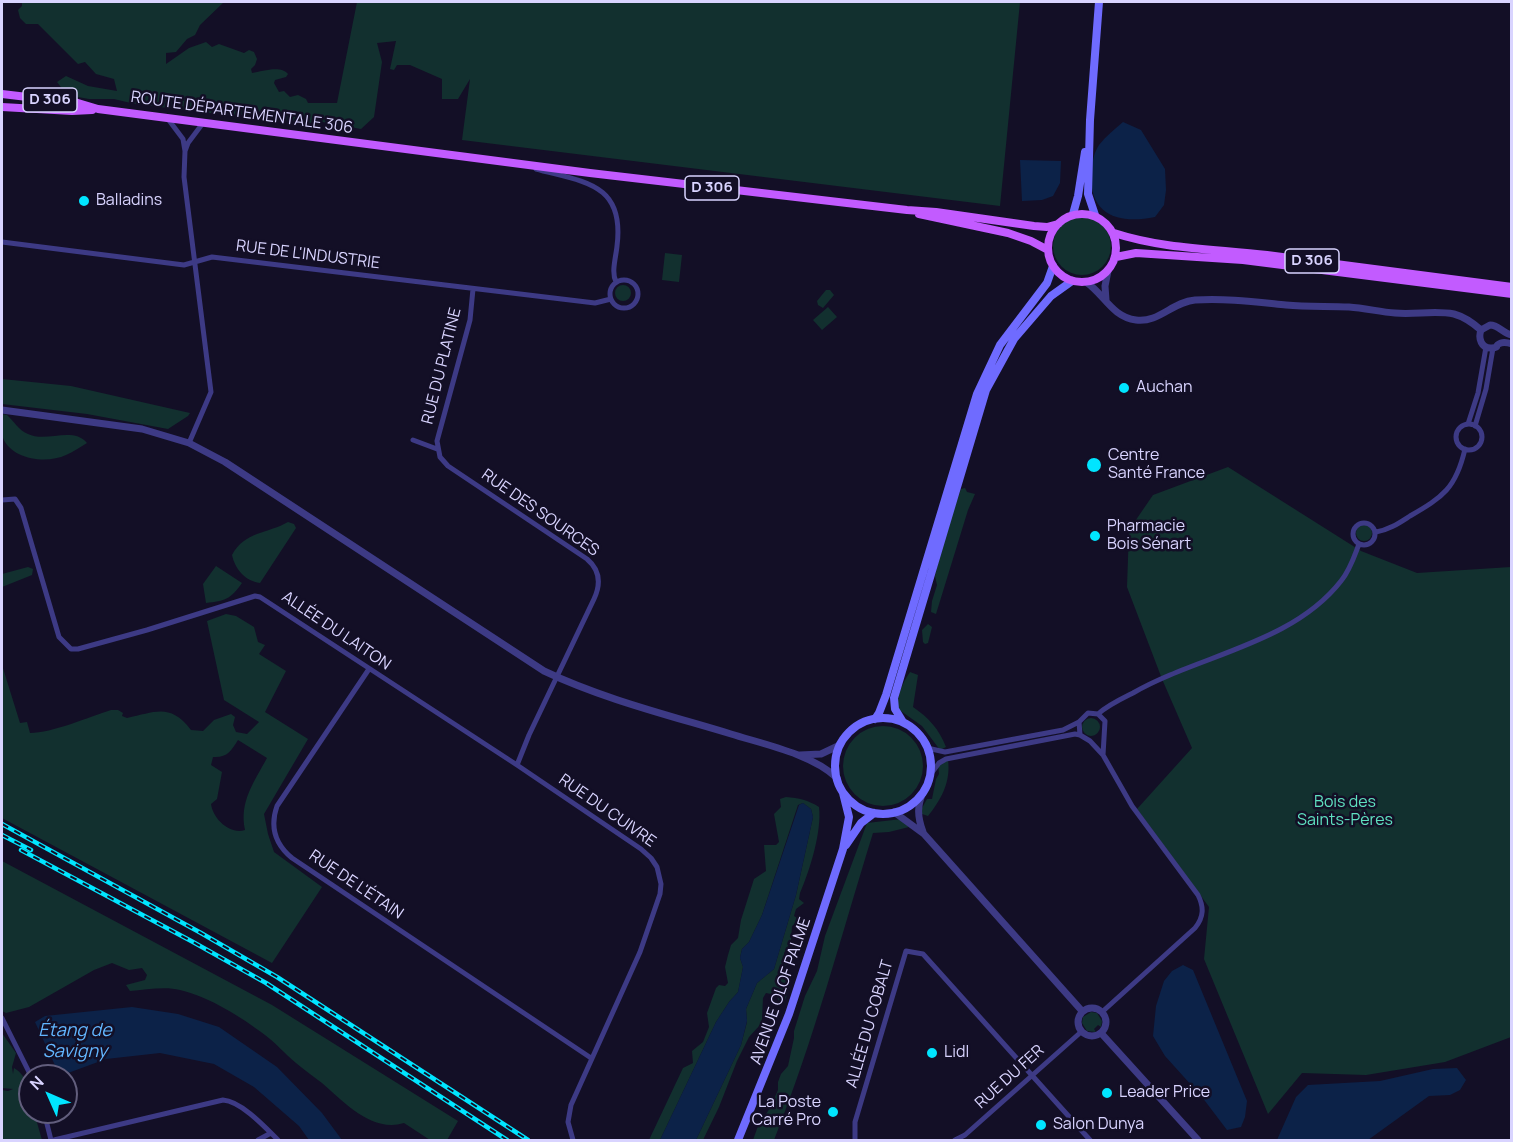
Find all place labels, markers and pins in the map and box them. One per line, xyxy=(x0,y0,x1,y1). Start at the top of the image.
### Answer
place label: Balladins xyxy=(96,191,162,211)
marker: Balladins xyxy=(77,194,91,208)
place label: Auchan xyxy=(1136,378,1192,398)
marker: Auchan xyxy=(1117,381,1131,395)
place label: Centre Santé France xyxy=(1108,446,1205,484)
marker: Centre Santé France xyxy=(1085,456,1103,474)
place label: Pharmacie Bois Sénart xyxy=(1107,517,1191,555)
marker: Pharmacie Bois Sénart xyxy=(1088,529,1102,543)
place label: Lidl xyxy=(944,1043,969,1063)
marker: Lidl xyxy=(925,1046,939,1060)
place label: Leader Price xyxy=(1119,1083,1210,1103)
marker: Leader Price xyxy=(1100,1086,1114,1100)
place label: La Poste Carré Pro xyxy=(752,1093,821,1131)
marker: La Poste Carré Pro xyxy=(826,1105,840,1119)
place label: Salon Dunya xyxy=(1053,1115,1144,1135)
marker: Salon Dunya xyxy=(1034,1118,1048,1132)

